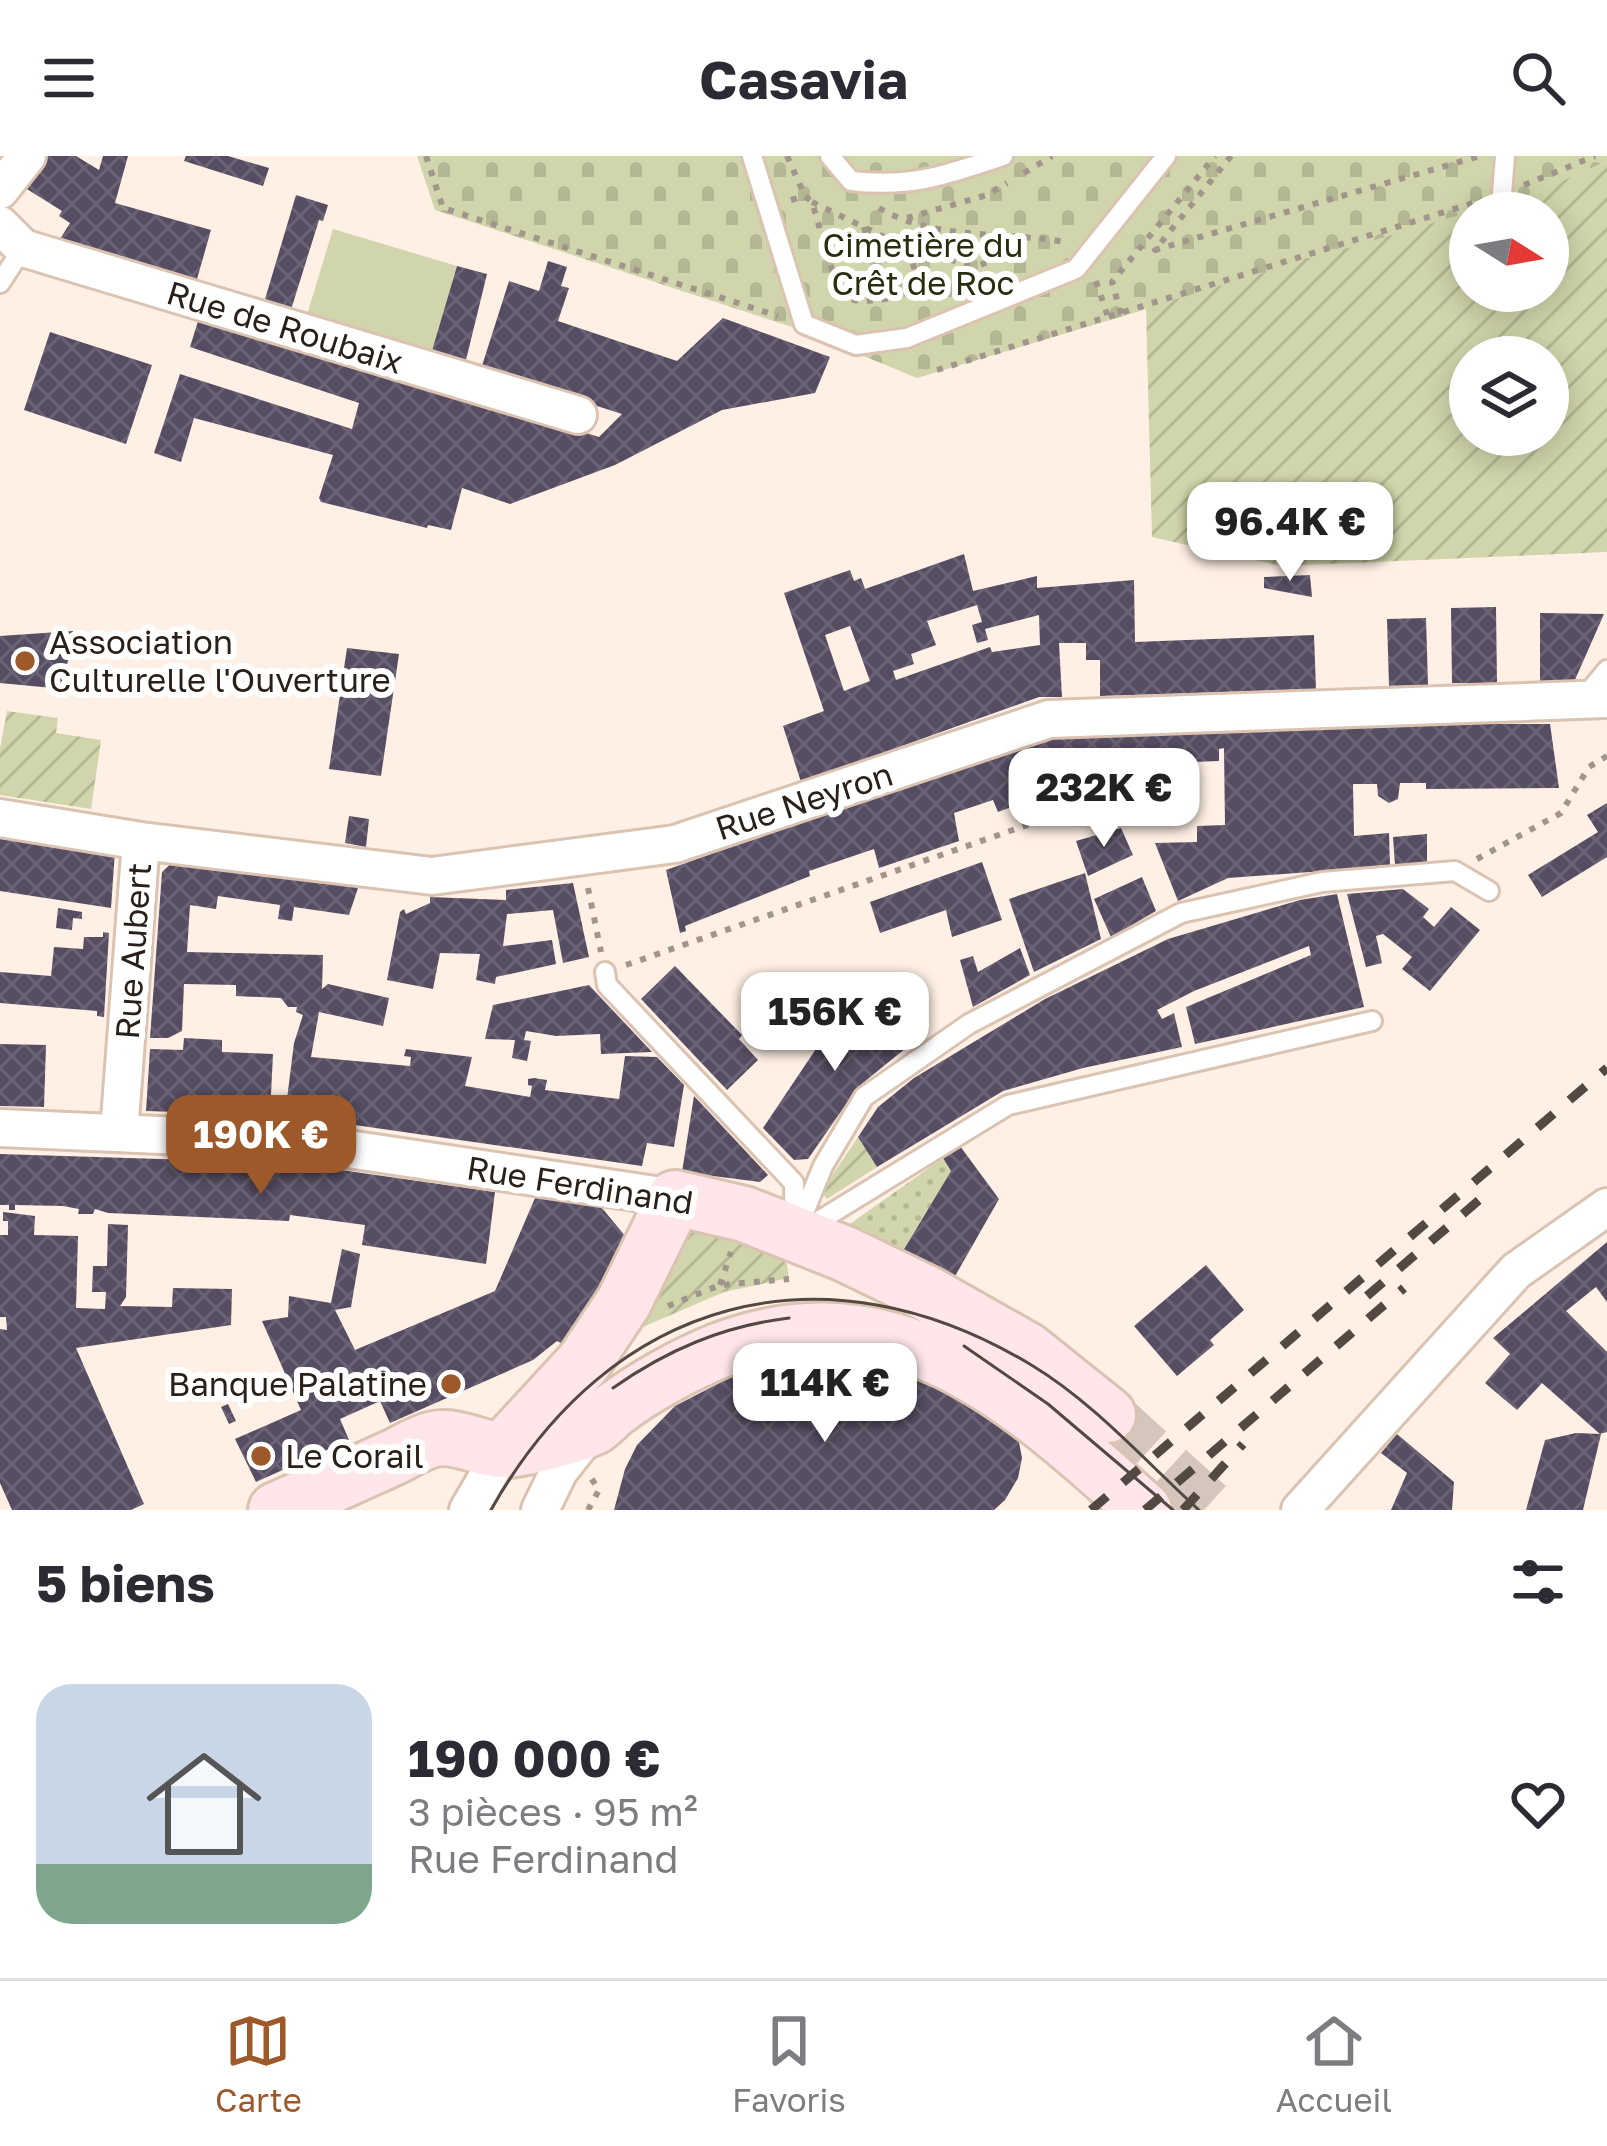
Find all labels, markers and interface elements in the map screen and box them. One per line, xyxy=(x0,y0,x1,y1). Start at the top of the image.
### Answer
icon: menu xyxy=(36,45,102,111)
icon: search xyxy=(1505,45,1571,111)
text: Casavia xyxy=(699,46,908,111)
north arrow xyxy=(1449,192,1569,312)
map controls xyxy=(1449,192,1569,456)
park label: Cimetière du Crêt de Roc xyxy=(822,225,1024,302)
street label: Rue de Roubaix xyxy=(162,272,408,381)
button: layers xyxy=(1449,336,1569,456)
pin: 96.4K € xyxy=(1179,482,1401,584)
text: 96.4K € xyxy=(1214,497,1366,544)
place label: Association Culturelle l'Ouverture xyxy=(49,622,391,699)
marker: Association Culturelle l'Ouverture xyxy=(12,648,38,674)
pin: 232K € xyxy=(1006,748,1202,850)
street label: Rue Neyron xyxy=(710,754,897,847)
text: 232K € xyxy=(1036,763,1172,810)
street label: Rue Aubert xyxy=(107,861,158,1040)
pin: 156K € xyxy=(737,972,933,1074)
text: 156K € xyxy=(768,987,902,1034)
pin: 190K € xyxy=(163,1095,359,1197)
text: 190K € xyxy=(193,1110,329,1157)
street label: Rue Ferdinand xyxy=(464,1147,696,1222)
pin: 114K € xyxy=(727,1343,923,1445)
text: 114K € xyxy=(760,1358,890,1405)
place label: Banque Palatine xyxy=(168,1364,427,1403)
marker: Banque Palatine xyxy=(438,1371,464,1397)
place label: Le Corail xyxy=(285,1436,424,1475)
marker: Le Corail xyxy=(248,1443,274,1469)
icon: filters xyxy=(1505,1549,1571,1615)
text: 5 biens xyxy=(36,1552,215,1613)
text: 190 000 € xyxy=(408,1727,661,1788)
icon: home xyxy=(132,1732,276,1876)
icon: heart xyxy=(1505,1771,1571,1837)
text: 3 pièces · 95 m² xyxy=(408,1788,698,1835)
text: Rue Ferdinand xyxy=(408,1835,678,1882)
tab: Carte xyxy=(215,2008,302,2119)
tab: Favoris xyxy=(732,2008,846,2119)
tab: Accueil xyxy=(1276,2008,1392,2119)

